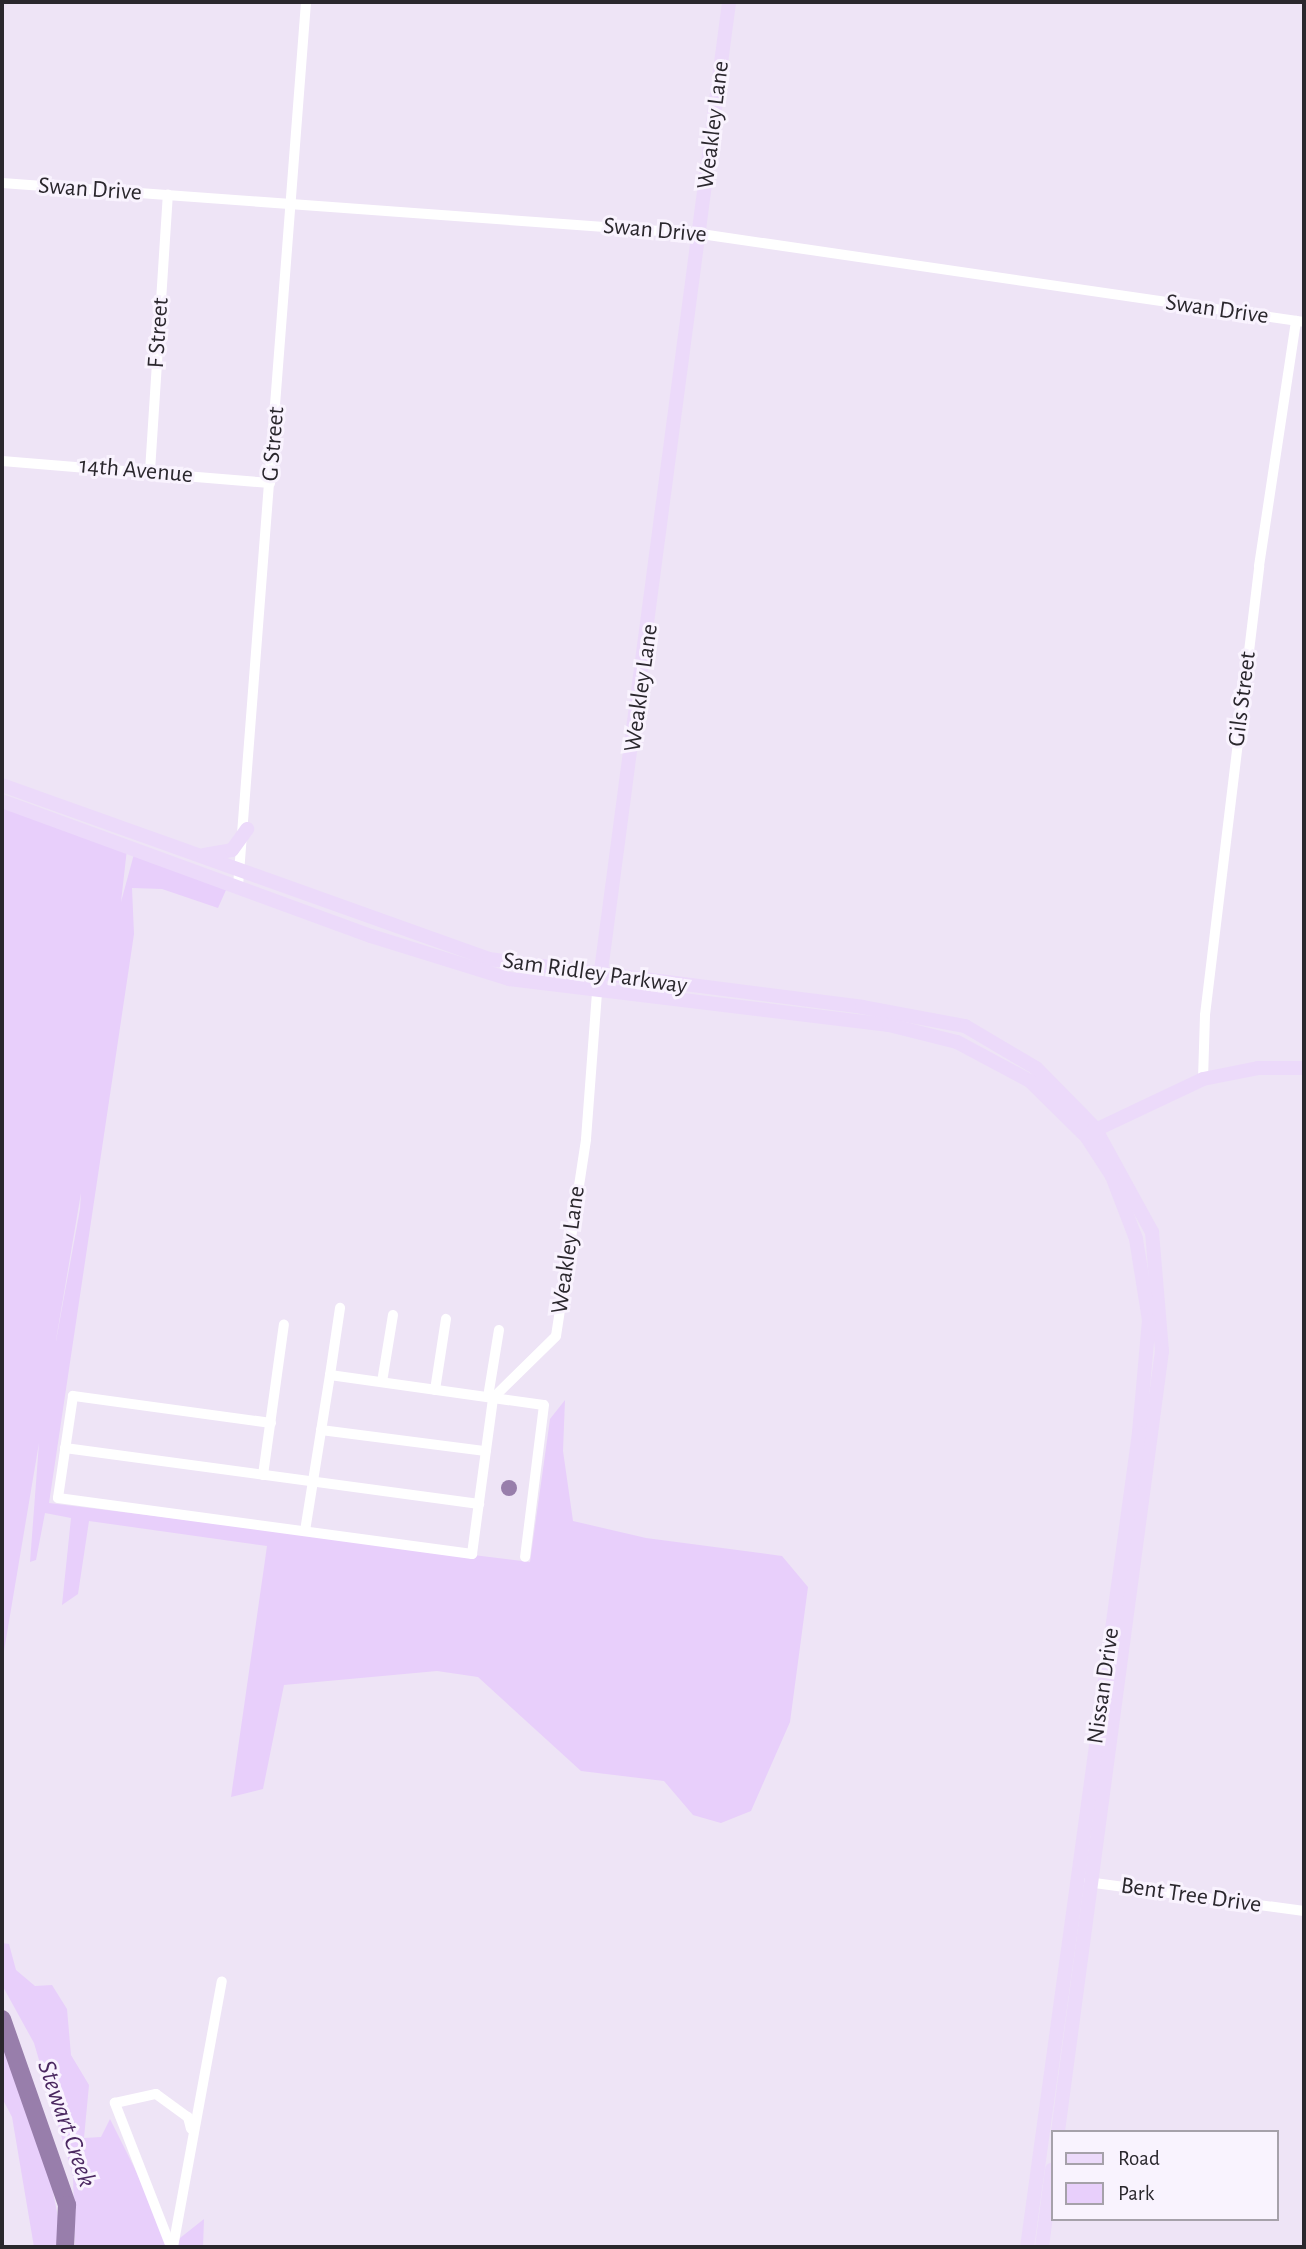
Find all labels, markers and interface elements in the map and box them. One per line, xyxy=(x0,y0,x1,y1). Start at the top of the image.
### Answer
street label: Weakley Lane xyxy=(692,59,736,191)
street label: Swan Drive xyxy=(37,172,143,208)
street label: Swan Drive xyxy=(602,212,708,250)
street label: Swan Drive xyxy=(1164,289,1270,331)
street label: F Street xyxy=(142,297,176,369)
street label: G Street xyxy=(256,405,292,483)
street label: 14th Avenue xyxy=(78,452,194,490)
street label: Weakley Lane xyxy=(619,622,665,754)
street label: Gils Street xyxy=(1223,650,1263,748)
street label: Sam Ridley Parkway xyxy=(501,947,689,1001)
street label: Weakley Lane xyxy=(546,1184,592,1316)
street label: Nissan Drive xyxy=(1082,1626,1126,1746)
street label: Bent Tree Drive xyxy=(1119,1872,1263,1920)
water label: Stewart Creek xyxy=(30,2056,102,2192)
legend xyxy=(1050,2130,1278,2221)
text: Road xyxy=(1118,2148,1160,2169)
text: Park xyxy=(1118,2183,1154,2204)

